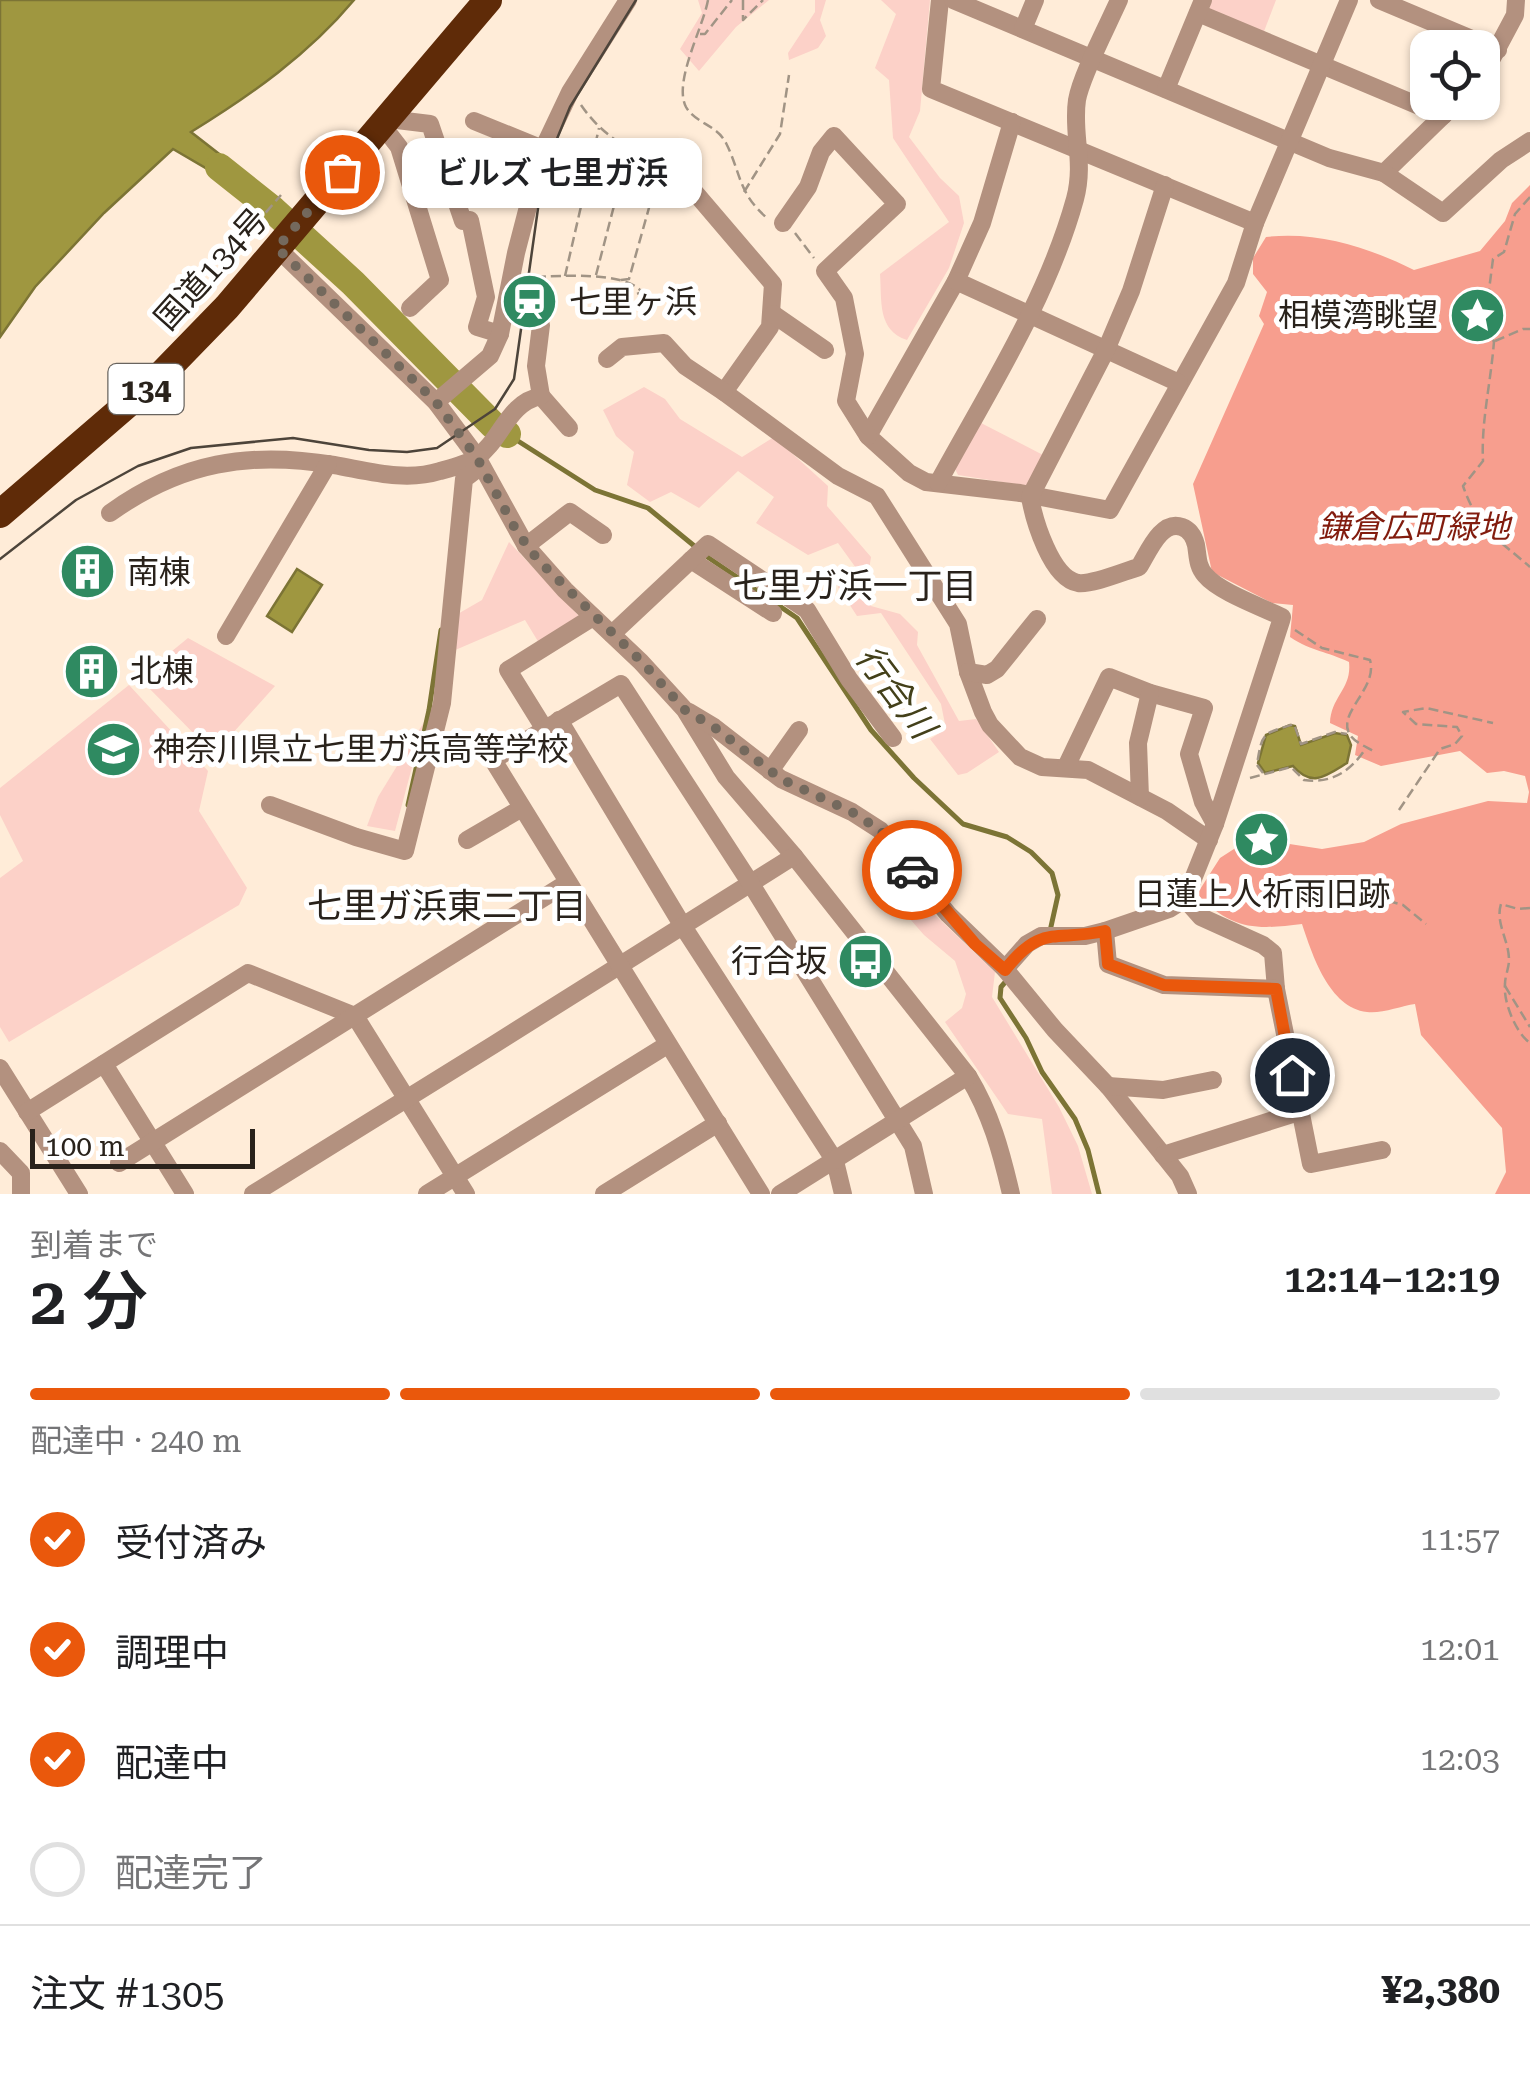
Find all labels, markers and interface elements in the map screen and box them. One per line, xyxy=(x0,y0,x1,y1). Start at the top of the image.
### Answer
map controls xyxy=(1410,30,1500,120)
button: locate xyxy=(1410,30,1500,120)
pin xyxy=(300,130,385,215)
callout: ビルズ 七里ガ浜 xyxy=(402,137,702,207)
icon: bag xyxy=(315,145,370,200)
text: ビルズ 七里ガ浜 xyxy=(436,154,668,192)
street label: 国道134号 xyxy=(147,201,275,337)
station icon: 七里ヶ浜 xyxy=(500,272,560,332)
place label: 七里ヶ浜 xyxy=(569,283,697,321)
place icon: 相模湾眺望 xyxy=(1447,285,1507,345)
place label: 相模湾眺望 xyxy=(1278,296,1438,334)
road number: 134 xyxy=(108,364,184,414)
park label: 鎌倉広町緑地 xyxy=(1318,508,1513,546)
building icon: 南棟 xyxy=(58,542,118,602)
place label: 南棟 xyxy=(127,553,191,591)
district label: 七里ガ浜一丁目 xyxy=(732,566,978,607)
water label: 行合川 xyxy=(847,638,945,749)
building icon: 北棟 xyxy=(61,641,121,701)
place label: 北棟 xyxy=(130,652,194,690)
school or university icon: 神奈川県立七里ガ浜高等学校 xyxy=(84,719,144,779)
place label: 神奈川県立七里ガ浜高等学校 xyxy=(153,730,569,768)
place icon: 日蓮上人祈雨旧跡 xyxy=(1232,810,1292,870)
courier xyxy=(862,820,962,920)
icon: car xyxy=(885,843,940,898)
place label: 日蓮上人祈雨旧跡 xyxy=(1134,875,1390,913)
district label: 七里ガ浜東二丁目 xyxy=(307,886,587,927)
bus stop icon: 行合坂 xyxy=(836,931,896,991)
place label: 行合坂 xyxy=(731,942,827,980)
pin xyxy=(1250,1033,1335,1118)
icon: home xyxy=(1265,1048,1320,1103)
scale bar xyxy=(30,1124,255,1168)
text: 100 m xyxy=(45,1130,125,1163)
text: 到着まで xyxy=(30,1226,158,1264)
text: 12:14–12:19 xyxy=(1284,1257,1500,1301)
text: 2 分 xyxy=(30,1264,148,1340)
text: 配達中 · 240 m xyxy=(30,1422,241,1460)
icon: check xyxy=(30,1512,85,1567)
text: 11:57 xyxy=(1420,1520,1500,1558)
text: 受付済み xyxy=(115,1521,267,1565)
icon: check xyxy=(30,1622,85,1677)
text: 12:01 xyxy=(1420,1630,1500,1668)
text: 調理中 xyxy=(115,1631,229,1675)
icon: check xyxy=(30,1732,85,1787)
text: 12:03 xyxy=(1420,1740,1500,1778)
text: 配達中 xyxy=(115,1741,229,1785)
text: 配達完了 xyxy=(115,1851,267,1895)
text: ¥2,380 xyxy=(1381,1968,1500,2012)
text: 注文 #1305 xyxy=(30,1972,225,2016)

